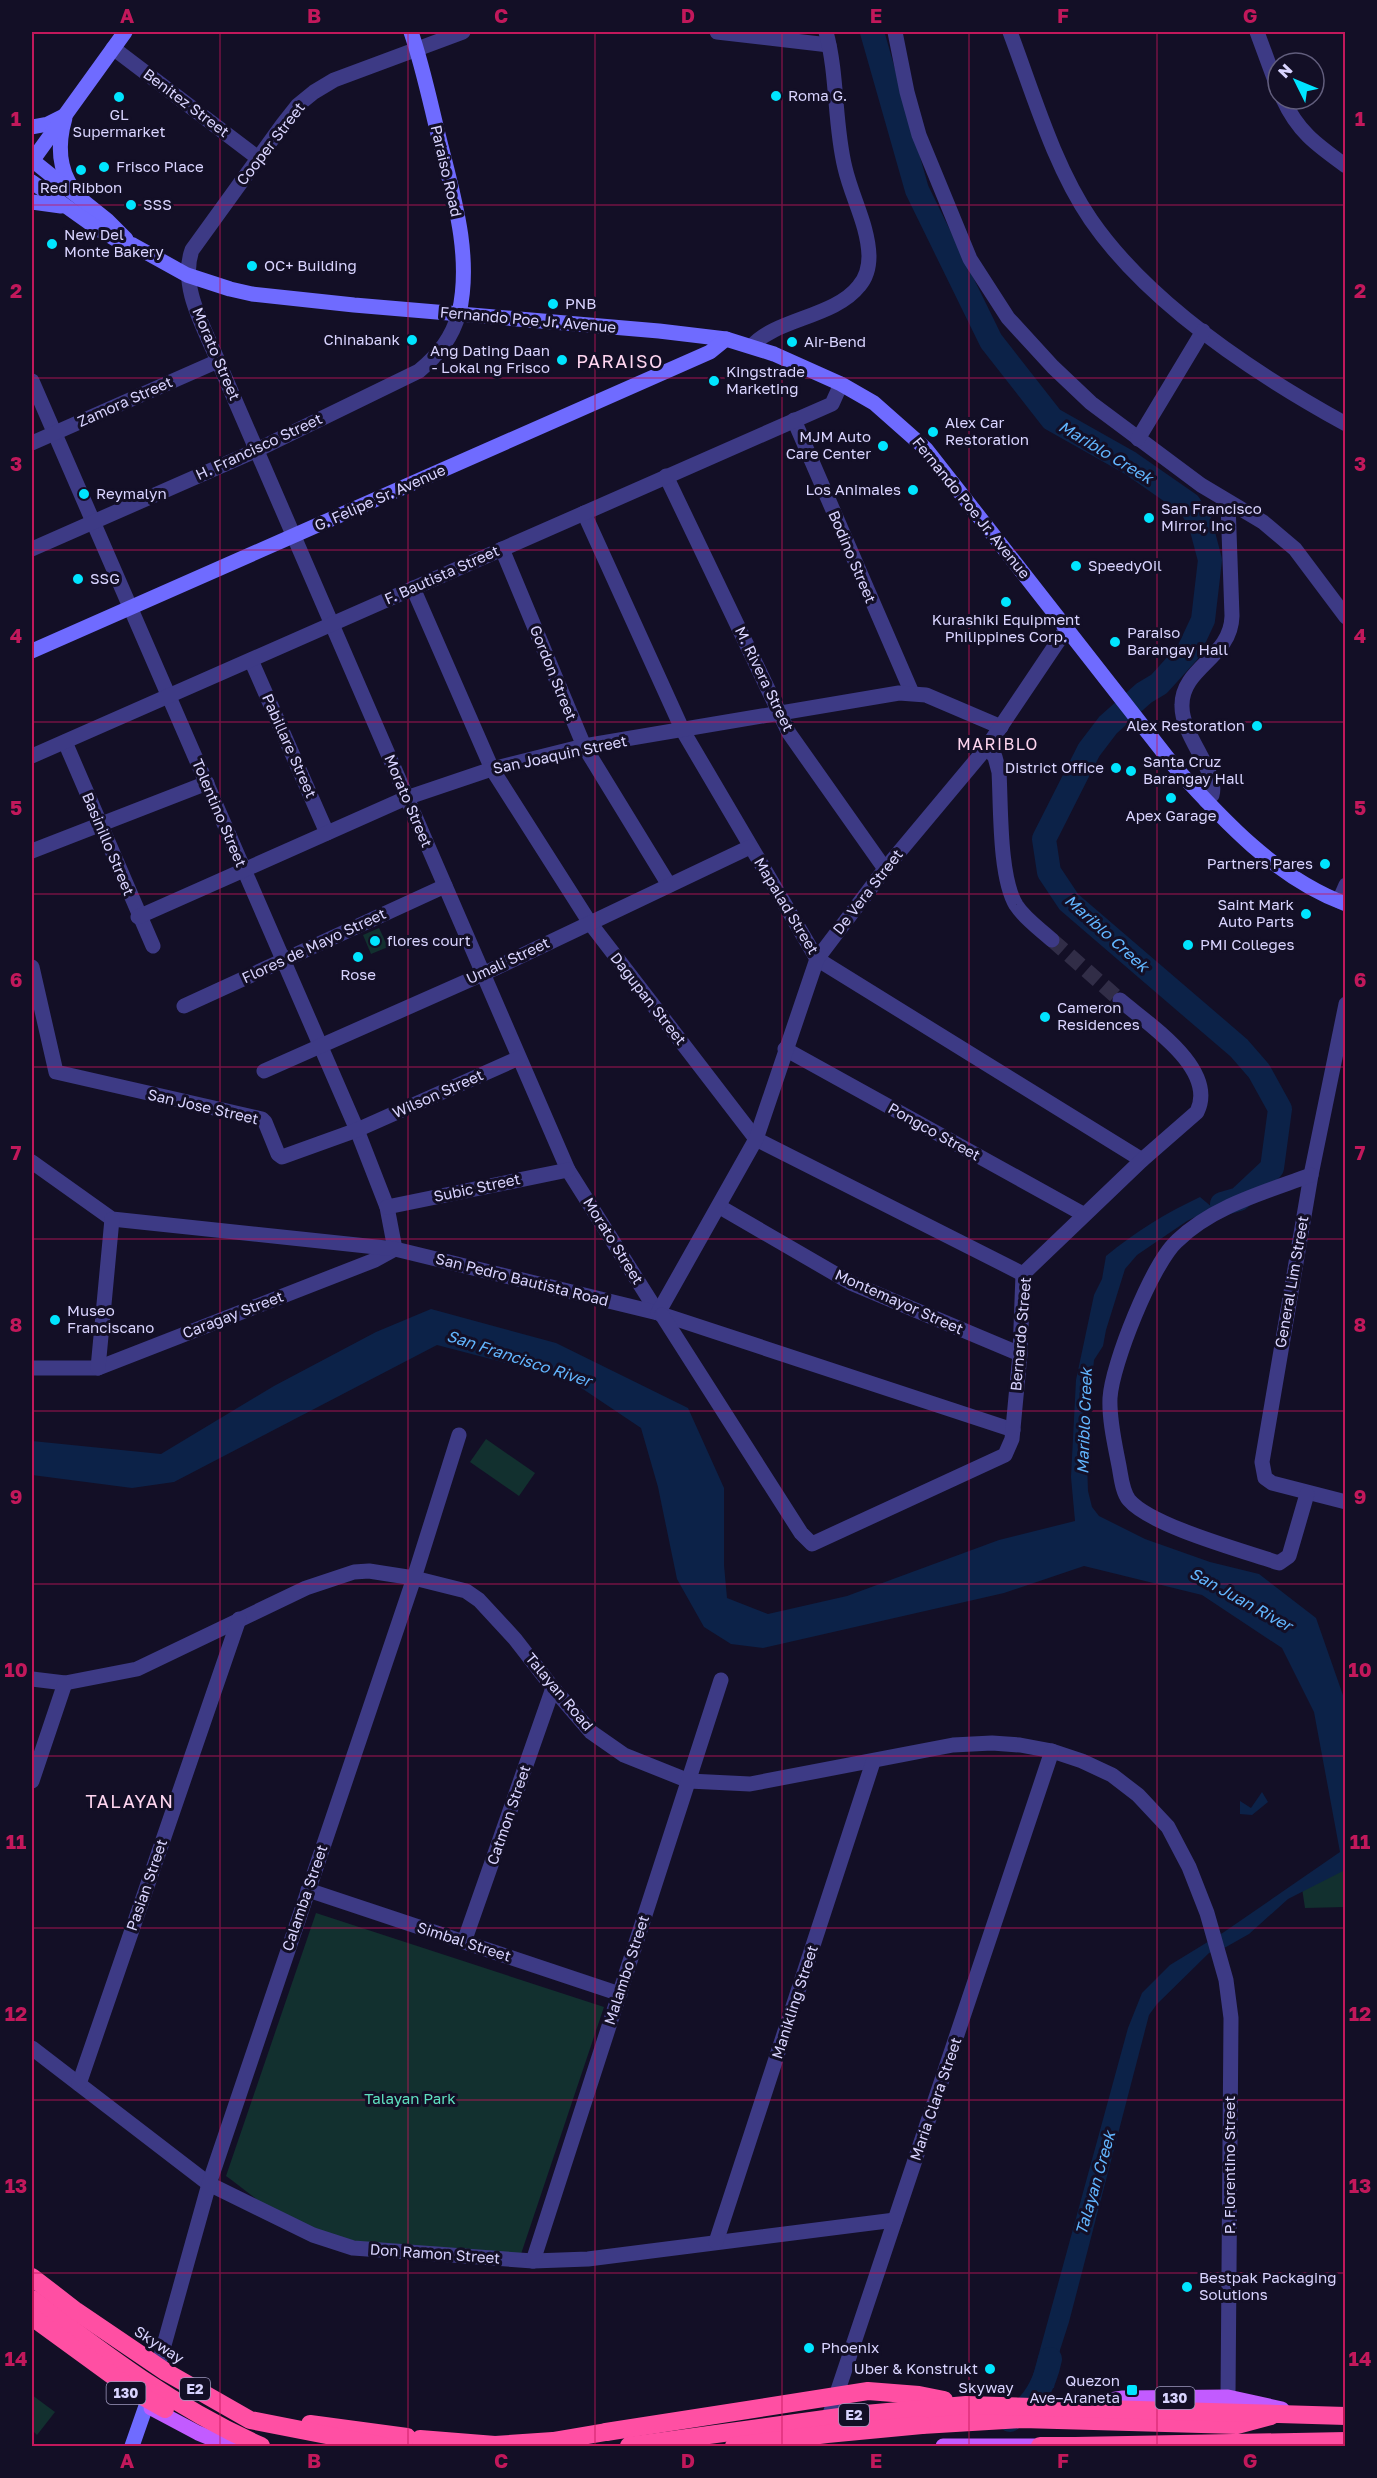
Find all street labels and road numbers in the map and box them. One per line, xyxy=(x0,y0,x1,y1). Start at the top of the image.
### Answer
street label: Benitez Street xyxy=(140,64,233,140)
street label: Cooper Street xyxy=(232,98,308,188)
street label: Paraiso Road xyxy=(428,123,466,218)
street label: Fernando Poe Jr. Avenue xyxy=(439,302,617,336)
street label: Morato Street xyxy=(189,304,245,403)
street label: Zamora Street xyxy=(74,372,175,430)
street label: H. Francisco Street xyxy=(192,409,325,483)
street label: Fernando Poe Jr. Avenue xyxy=(909,433,1035,582)
street label: G. Felipe Sr. Avenue xyxy=(311,460,448,534)
street label: Bodino Street xyxy=(825,508,880,606)
street label: F. Bautista Street xyxy=(381,541,502,607)
street label: Gordon Street xyxy=(527,622,581,723)
street label: M. Rivera Street xyxy=(732,623,798,734)
street label: Pabillare Street xyxy=(259,691,321,800)
street label: San Joaquin Street xyxy=(491,731,628,777)
street label: Morato Street xyxy=(381,751,437,850)
street label: Tolentino Street xyxy=(189,756,251,869)
street label: Basinillo Street xyxy=(79,789,139,898)
street label: De Vera Street xyxy=(828,845,906,938)
street label: Mapalad Street xyxy=(751,854,823,957)
street label: Flores de Mayo Street xyxy=(239,904,388,986)
street label: Umali Street xyxy=(463,933,552,987)
street label: Dagupan Street xyxy=(607,949,690,1048)
street label: Wilson Street xyxy=(389,1065,486,1121)
street label: San Jose Street xyxy=(146,1085,260,1128)
street label: Pongco Street xyxy=(885,1098,984,1164)
street label: Subic Street xyxy=(432,1169,522,1205)
street label: Morato Street xyxy=(580,1194,648,1287)
street label: General Lim Street xyxy=(1271,1214,1312,1349)
street label: San Pedro Bautista Road xyxy=(434,1249,611,1309)
street label: Montemayor Street xyxy=(833,1265,966,1337)
street label: Bernardo Street xyxy=(1006,1276,1034,1392)
street label: Caragay Street xyxy=(180,1287,286,1342)
street label: Talayan Road xyxy=(522,1649,597,1734)
street label: Catmon Street xyxy=(483,1762,534,1867)
street label: Pasian Street xyxy=(122,1836,170,1933)
street label: Calamba Street xyxy=(277,1842,331,1953)
street label: Malambo Street xyxy=(600,1913,652,2027)
street label: Simbal Street xyxy=(415,1917,513,1965)
street label: Manikling Street xyxy=(767,1943,821,2061)
street label: Maria Clara Street xyxy=(905,2035,965,2163)
street label: P. Florentino Street xyxy=(1220,2096,1238,2234)
street label: Don Ramon Street xyxy=(369,2239,501,2267)
street label: Skyway xyxy=(131,2322,188,2367)
road number: E2 xyxy=(180,2378,210,2400)
street label: Skyway xyxy=(958,2378,1014,2396)
road number: 130 xyxy=(106,2382,146,2404)
road number: 130 xyxy=(1156,2387,1194,2409)
road number: E2 xyxy=(839,2404,869,2426)

